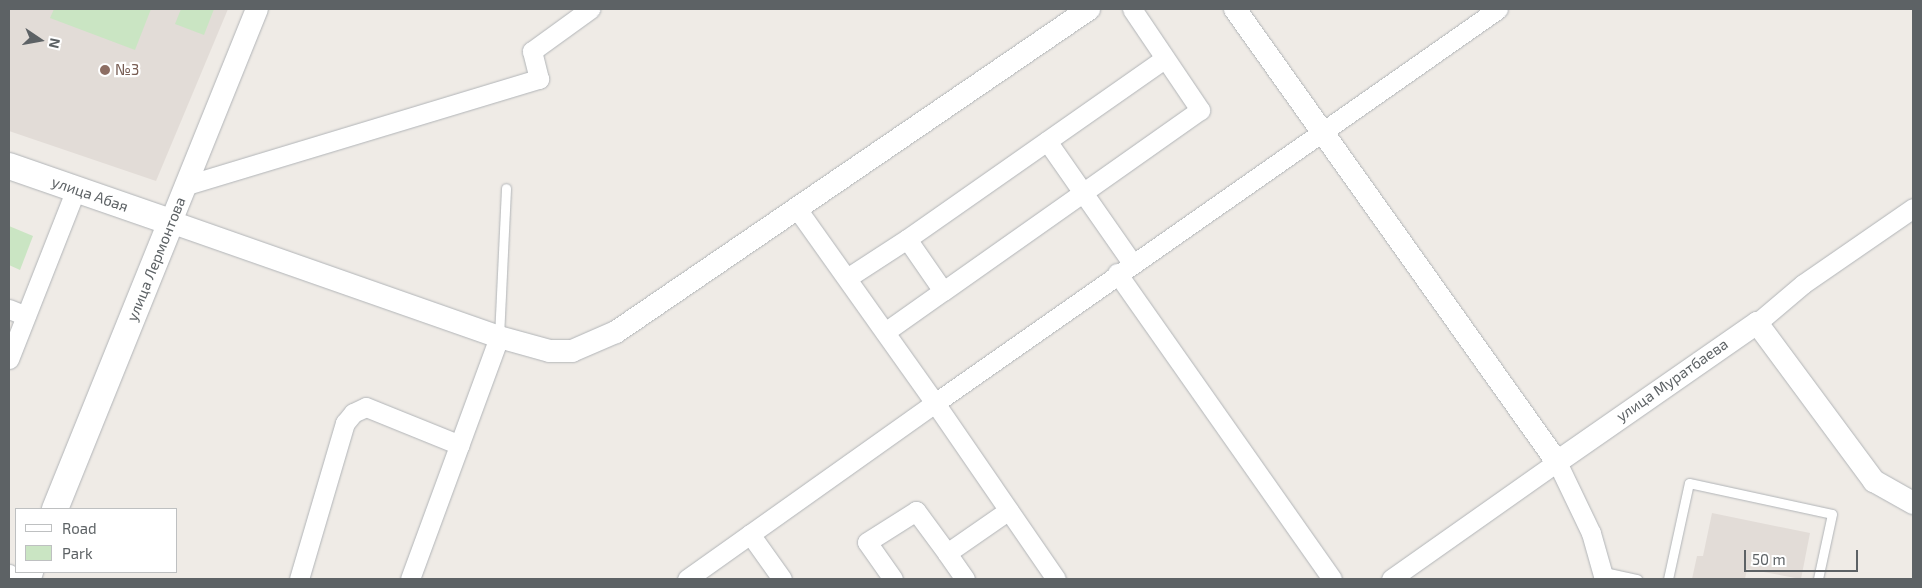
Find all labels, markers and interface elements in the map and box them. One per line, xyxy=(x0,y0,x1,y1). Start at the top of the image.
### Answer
north arrow xyxy=(15,15,65,65)
text: N xyxy=(46,37,65,50)
place label: №3 xyxy=(115,61,139,79)
marker: №3 xyxy=(99,64,111,76)
street label: улица Абая xyxy=(49,173,131,215)
street label: улица Лермонтова xyxy=(123,194,189,324)
street label: улица Муратбаева xyxy=(1613,335,1731,425)
legend xyxy=(15,508,178,573)
text: Road xyxy=(62,519,97,537)
scale bar xyxy=(1747,540,1861,572)
text: Park xyxy=(62,544,93,562)
text: 50 m xyxy=(1752,550,1786,568)

